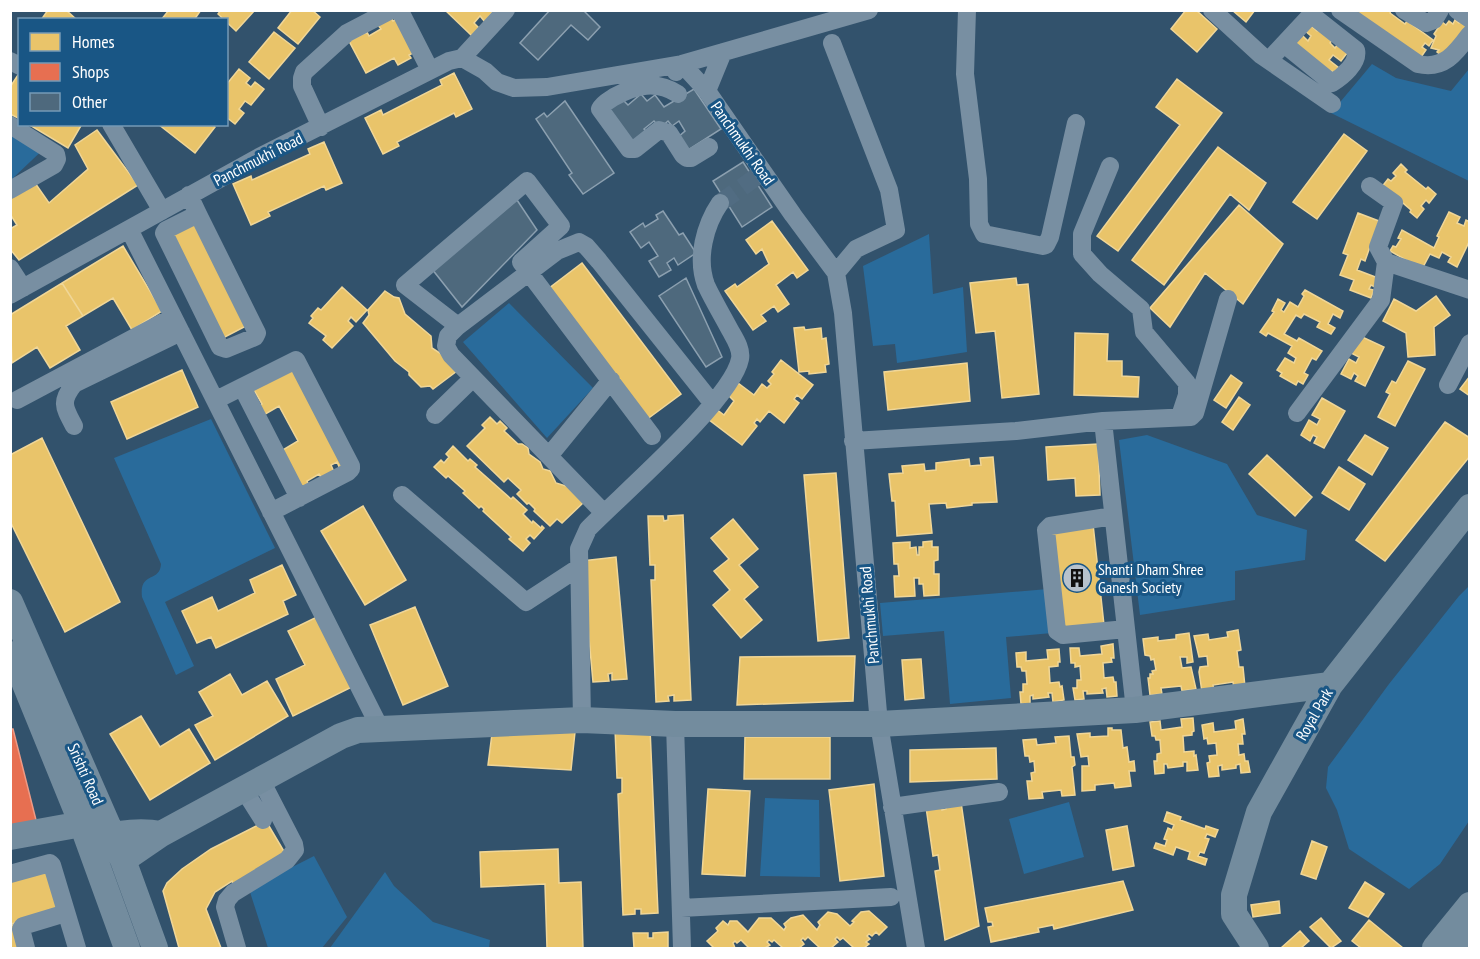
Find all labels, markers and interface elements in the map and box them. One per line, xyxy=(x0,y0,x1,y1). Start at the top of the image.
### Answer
legend xyxy=(18,18,228,126)
text: Homes xyxy=(72,30,115,53)
text: Shops xyxy=(72,60,109,83)
text: Other xyxy=(72,90,107,113)
street label: Panchmukhi Road xyxy=(707,97,779,189)
street label: Panchmukhi Road xyxy=(210,128,306,190)
place label: Shanti Dham Shree Ganesh Society xyxy=(1098,559,1204,597)
building icon: Shanti Dham Shree Ganesh Society xyxy=(1061,562,1093,594)
street label: Panchmukhi Road xyxy=(855,565,883,665)
street label: Royal Park xyxy=(1291,684,1337,744)
street label: Srishti Road xyxy=(63,740,109,808)

